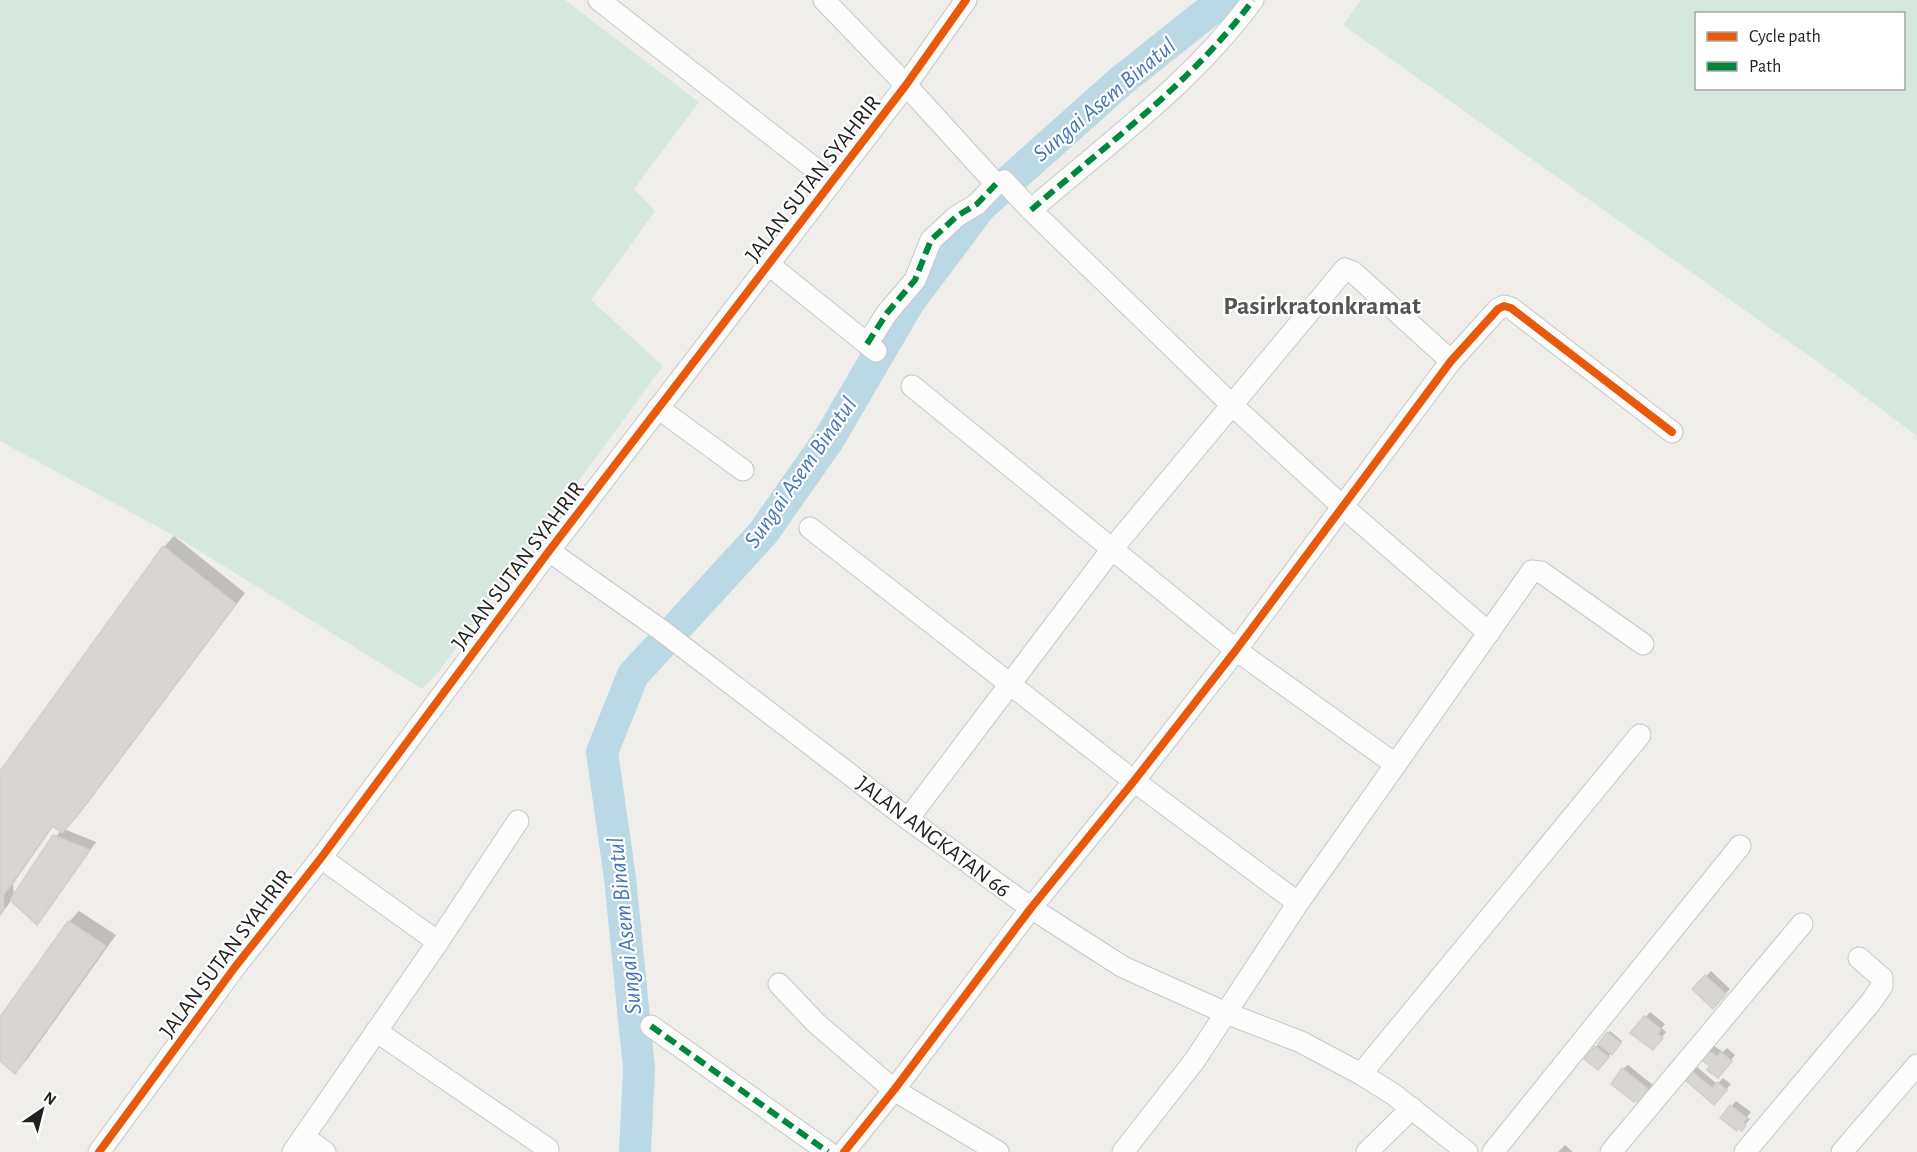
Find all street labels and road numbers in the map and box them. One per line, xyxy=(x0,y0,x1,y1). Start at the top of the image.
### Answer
street label: JALAN SUTAN SYAHRIR xyxy=(741,91,884,266)
street label: JALAN SUTAN SYAHRIR xyxy=(448,477,588,654)
street label: JALAN ANGKATAN 66 xyxy=(853,772,1014,901)
street label: JALAN SUTAN SYAHRIR xyxy=(156,865,296,1042)

